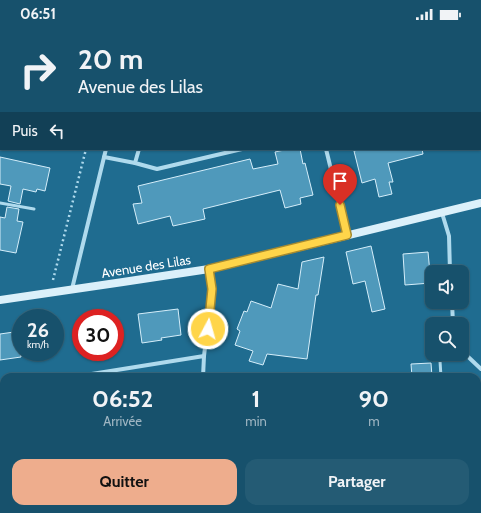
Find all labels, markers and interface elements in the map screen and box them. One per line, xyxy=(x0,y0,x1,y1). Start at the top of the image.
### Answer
text: 06:51 xyxy=(20,5,56,23)
text: 20 m xyxy=(78,42,143,76)
icon: right xyxy=(12,44,64,96)
text: Avenue des Lilas xyxy=(78,76,203,98)
icon: left xyxy=(46,120,68,142)
text: Puis xyxy=(12,122,38,140)
pin xyxy=(323,164,357,205)
icon: arrive xyxy=(329,170,351,192)
street label: Avenue des Lilas xyxy=(100,251,192,281)
map controls xyxy=(425,265,469,361)
button: sound xyxy=(425,265,469,309)
position arrow xyxy=(187,308,229,350)
speed limit sign: 30 xyxy=(72,309,124,361)
button: search xyxy=(425,317,469,361)
text: 26 xyxy=(27,318,49,342)
text: km/h xyxy=(27,338,49,351)
text: 06:52 xyxy=(92,384,153,413)
text: 1 xyxy=(252,384,260,413)
text: 90 xyxy=(359,384,389,413)
text: Arrivée xyxy=(103,413,142,429)
text: min xyxy=(245,413,267,429)
text: m xyxy=(368,413,380,429)
button: Quitter xyxy=(12,459,237,505)
button: Partager xyxy=(245,459,469,505)

